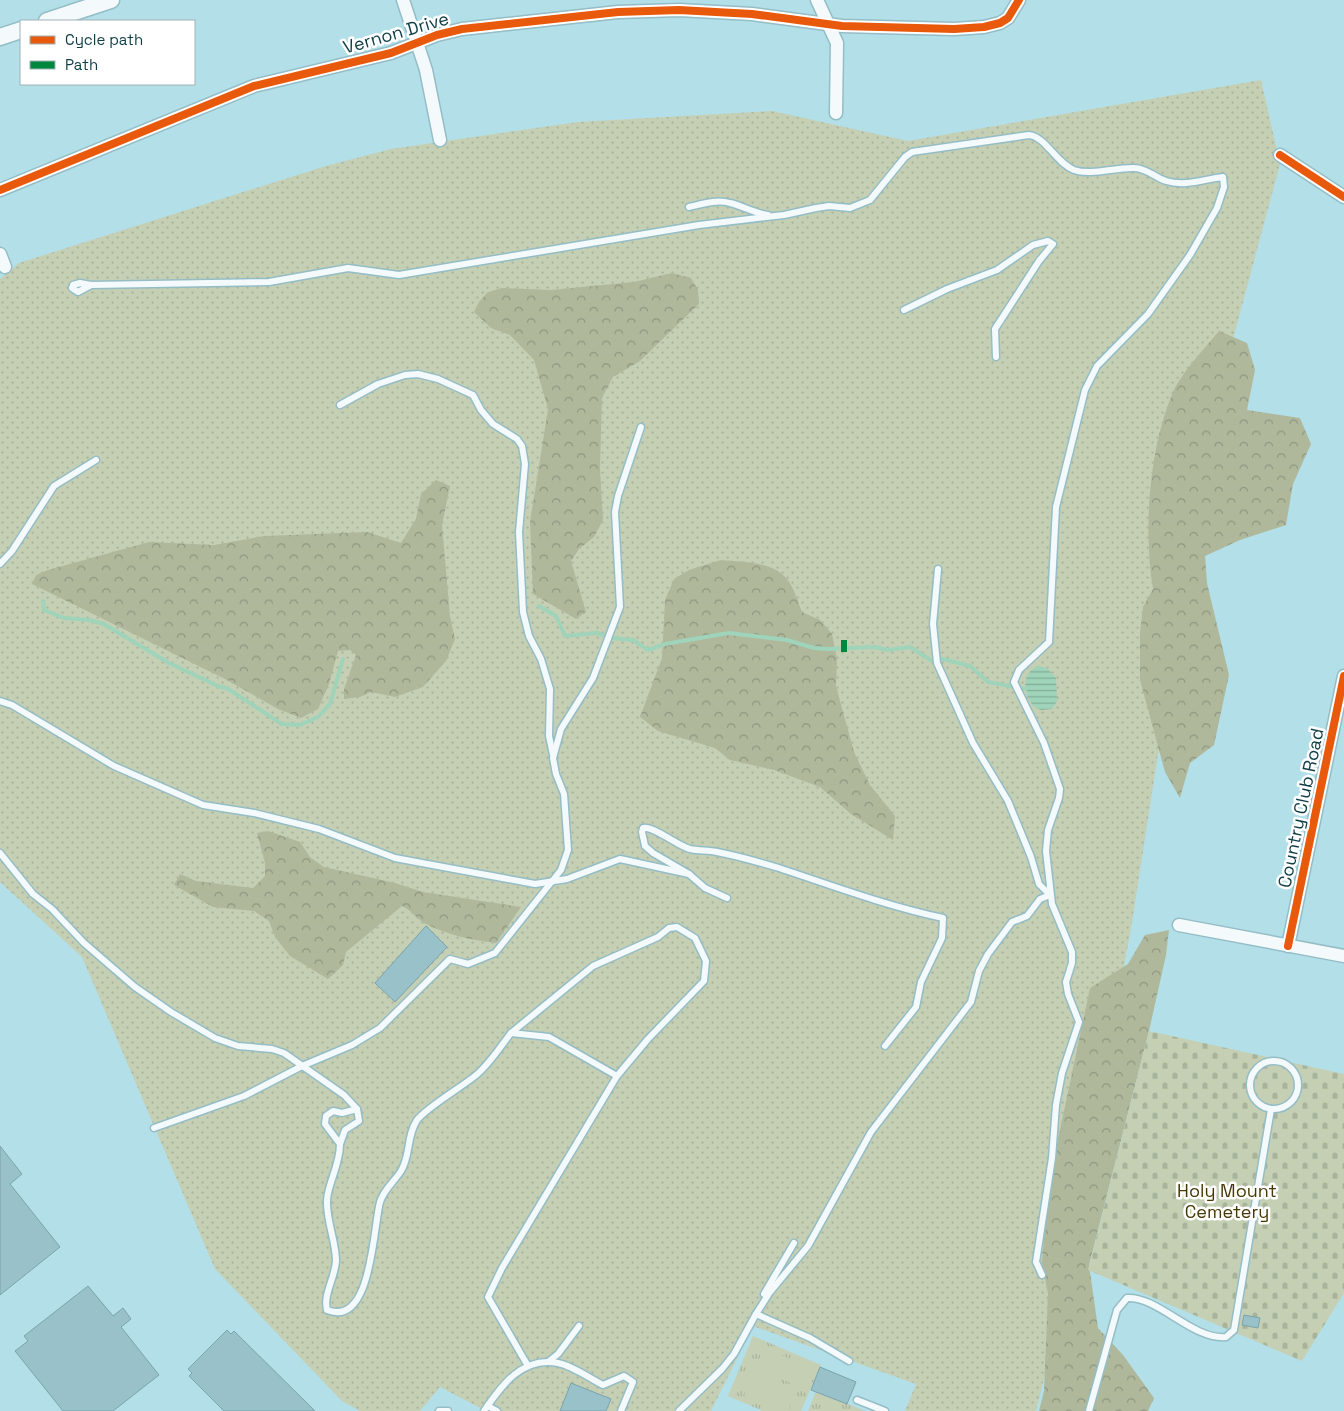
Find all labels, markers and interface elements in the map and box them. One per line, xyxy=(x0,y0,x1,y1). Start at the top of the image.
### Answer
street label: Vernon Drive xyxy=(340,6,451,59)
legend xyxy=(20,20,195,85)
text: Cycle path xyxy=(65,30,143,49)
text: Path xyxy=(65,55,98,74)
street label: Country Club Road xyxy=(1272,726,1329,890)
park label: Holy Mount Cemetery xyxy=(1177,1179,1277,1223)

